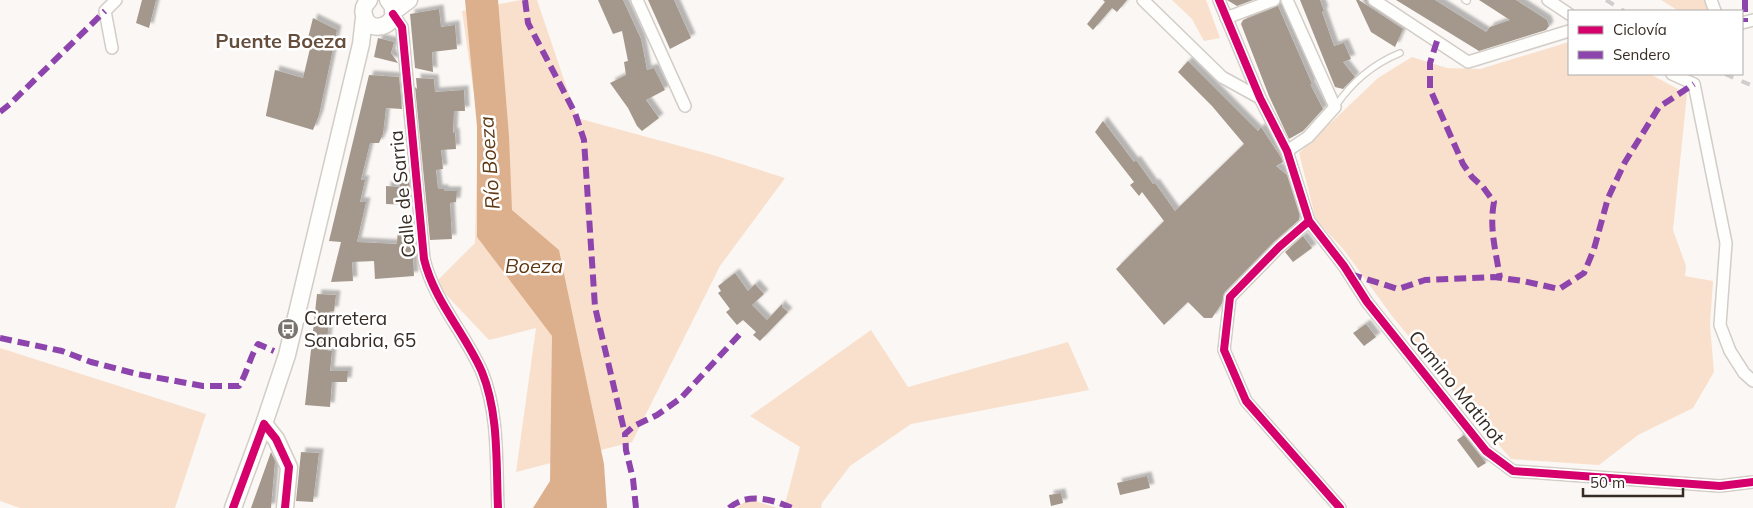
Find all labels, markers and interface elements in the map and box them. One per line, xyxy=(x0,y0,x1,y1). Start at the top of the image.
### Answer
legend xyxy=(1568,10,1743,75)
text: Ciclovía xyxy=(1613,20,1667,39)
district label: Puente Boeza xyxy=(215,28,347,53)
text: Sendero xyxy=(1613,45,1670,64)
water label: Río Boeza xyxy=(473,116,505,210)
street label: Calle de Sarria xyxy=(383,129,421,259)
water label: Boeza xyxy=(505,253,563,278)
place label: Carretera Sanabria, 65 xyxy=(304,306,416,352)
bus stop icon: Carretera Sanabria, 65 xyxy=(276,317,300,341)
street label: Camino Matinot xyxy=(1404,325,1510,449)
scale bar xyxy=(1583,466,1683,498)
text: 50 m xyxy=(1590,473,1625,492)

